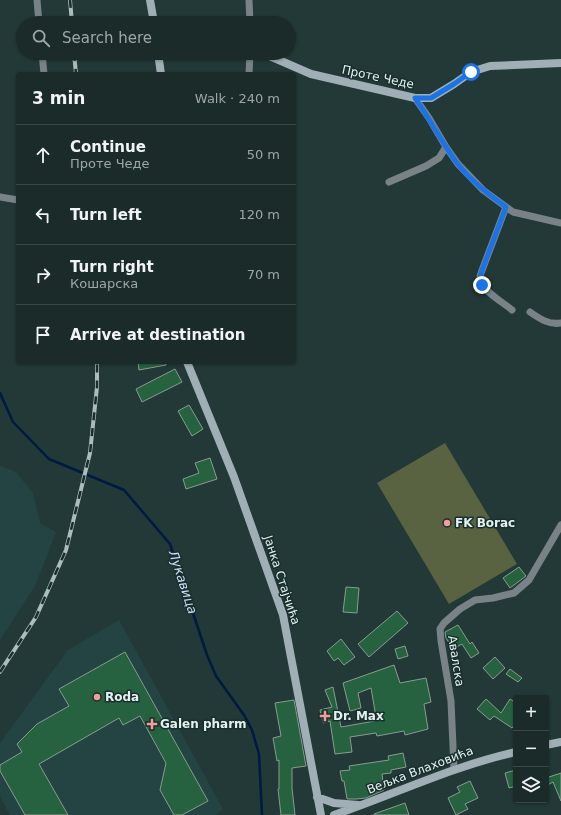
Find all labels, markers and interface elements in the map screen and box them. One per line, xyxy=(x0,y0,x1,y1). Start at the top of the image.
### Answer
search box xyxy=(16,16,296,60)
icon: search xyxy=(30,27,52,49)
text: Search here xyxy=(62,29,152,47)
street label: Проте Чеде xyxy=(341,63,415,91)
route start xyxy=(462,63,480,81)
text: 3 min xyxy=(32,88,85,108)
text: Walk · 240 m xyxy=(195,91,280,106)
text: Continue xyxy=(70,138,146,156)
icon: ahead xyxy=(32,144,54,166)
text: 50 m xyxy=(247,147,280,162)
text: Проте Чеде xyxy=(70,156,150,171)
icon: left xyxy=(32,204,54,226)
text: Turn left xyxy=(70,206,142,224)
text: 120 m xyxy=(238,207,280,222)
text: Turn right xyxy=(70,258,154,276)
icon: right xyxy=(32,264,54,286)
text: 70 m xyxy=(247,267,280,282)
text: Кошарска xyxy=(70,276,138,291)
route end xyxy=(473,276,491,294)
icon: arrive xyxy=(32,324,54,346)
text: Arrive at destination xyxy=(70,326,245,344)
place label: FK Borac xyxy=(455,516,515,530)
marker: FK Borac xyxy=(442,518,452,528)
street label: Јанка Стајчића xyxy=(261,533,303,627)
water label: Лукавица xyxy=(165,547,200,616)
street label: Авалска xyxy=(445,634,467,688)
place label: Roda xyxy=(105,690,139,704)
marker: Roda xyxy=(92,692,102,702)
map controls xyxy=(513,695,549,803)
button: + xyxy=(513,695,549,731)
place label: Dr. Max xyxy=(333,709,384,723)
marker: Dr. Max xyxy=(320,711,330,721)
place label: Galen pharm xyxy=(160,717,247,731)
marker: Galen pharm xyxy=(147,719,157,729)
button: − xyxy=(513,731,549,767)
street label: Вељка Влаховића xyxy=(365,743,475,797)
button: layers xyxy=(513,767,549,803)

